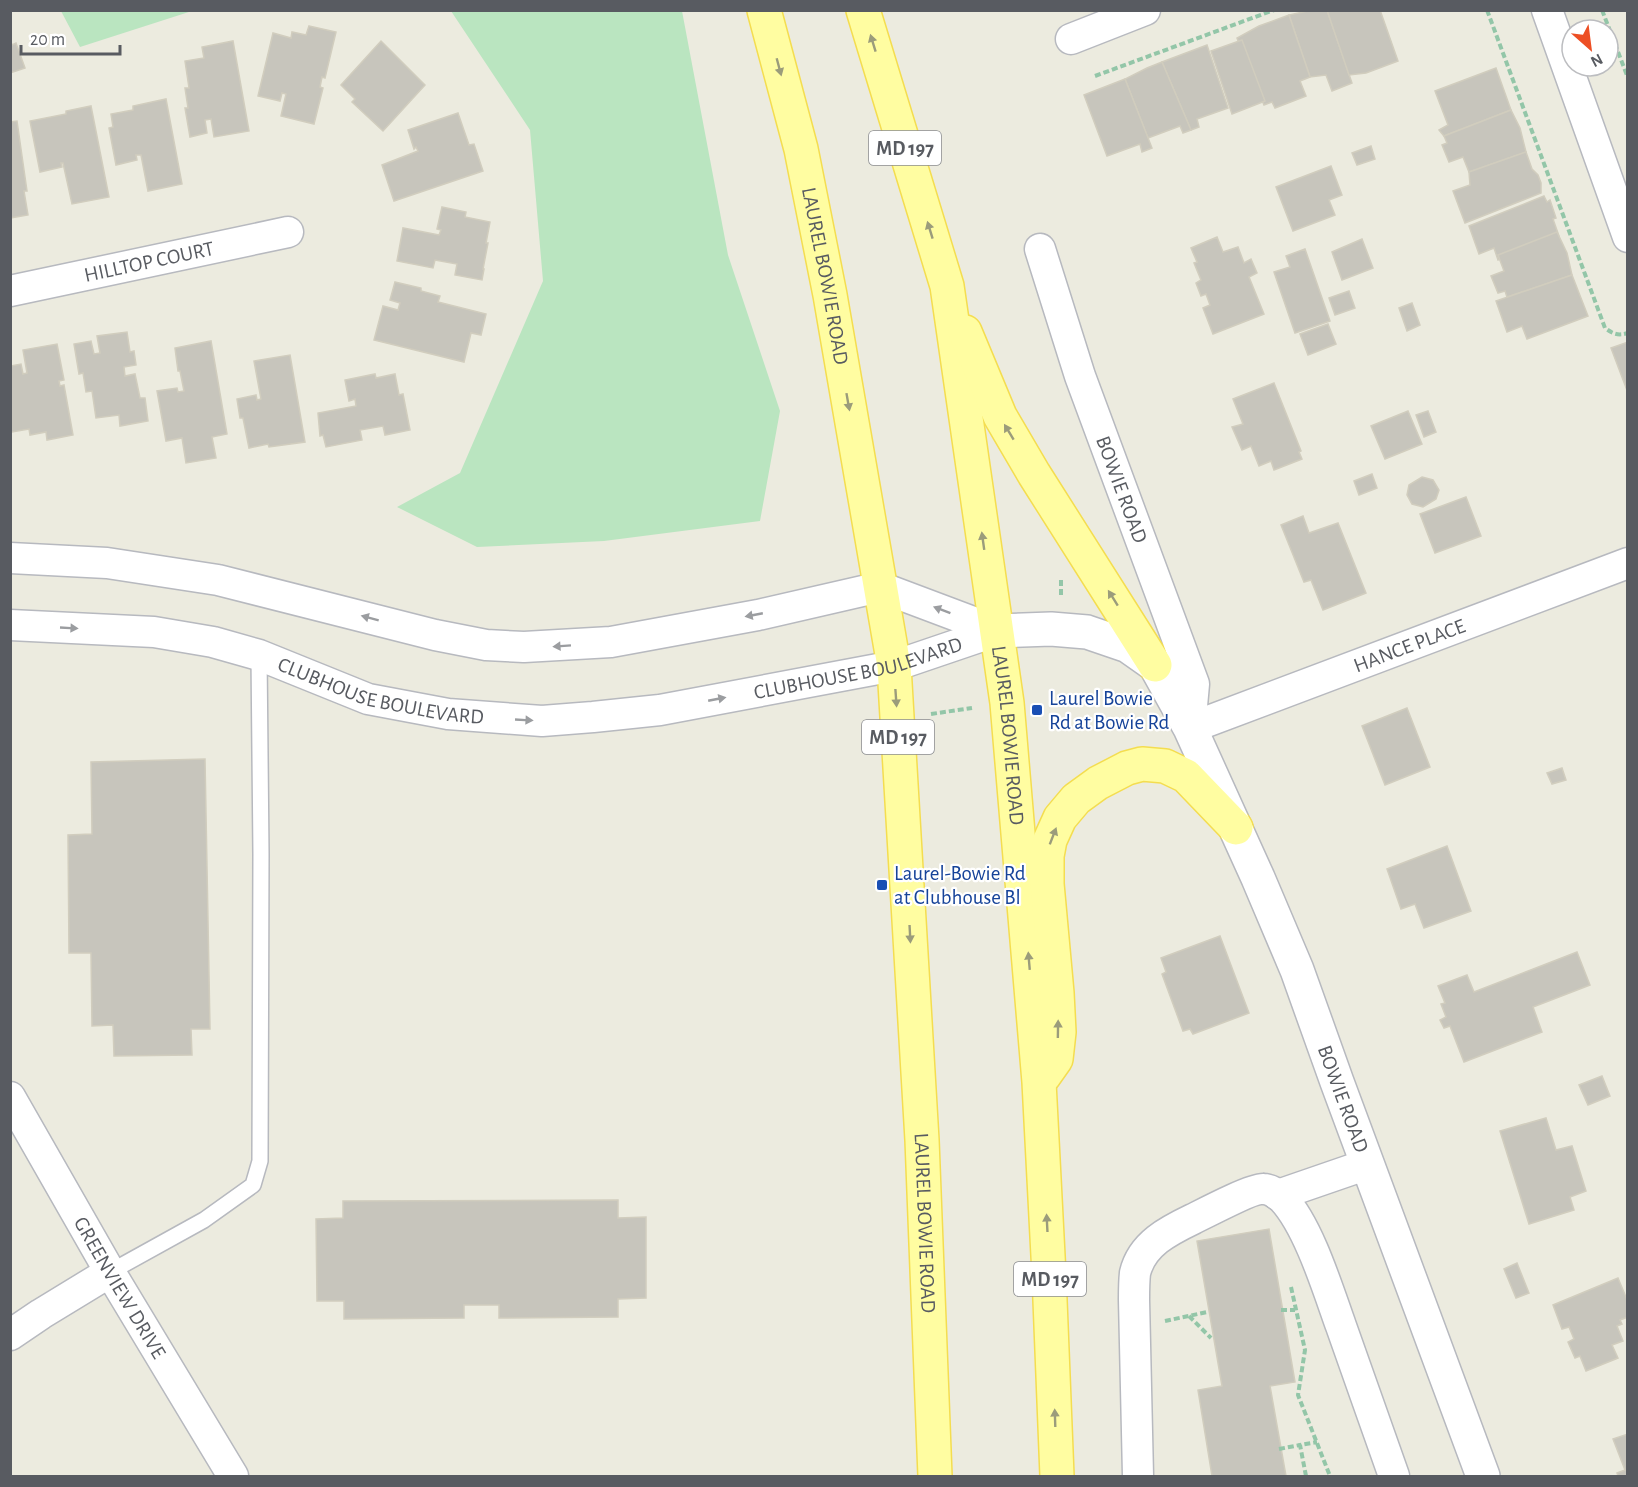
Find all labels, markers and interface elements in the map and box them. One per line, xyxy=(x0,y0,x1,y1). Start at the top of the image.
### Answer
scale bar xyxy=(21,18,120,56)
north arrow xyxy=(1560,18,1620,78)
text: 20 m xyxy=(30,31,65,49)
one-way arrow xyxy=(868,34,877,52)
text: N xyxy=(1588,51,1605,70)
one-way arrow xyxy=(775,58,784,76)
road number: MD 197 xyxy=(869,131,941,165)
street label: LAUREL BOWIE ROAD xyxy=(798,185,852,366)
one-way arrow xyxy=(925,221,934,239)
street label: HILLTOP COURT xyxy=(82,238,216,286)
one-way arrow xyxy=(844,392,853,411)
one-way arrow xyxy=(1004,424,1015,440)
street label: BOWIE ROAD xyxy=(1092,433,1151,546)
one-way arrow xyxy=(978,531,988,550)
one-way arrow xyxy=(1107,589,1118,606)
one-way arrow xyxy=(933,605,951,614)
one-way arrow xyxy=(744,611,763,620)
one-way arrow xyxy=(361,612,379,622)
street label: HANCE PLACE xyxy=(1351,615,1468,676)
one-way arrow xyxy=(59,624,78,633)
street label: CLUBHOUSE BOULEVARD xyxy=(752,634,965,703)
one-way arrow xyxy=(552,641,571,650)
street label: LAUREL BOWIE ROAD xyxy=(988,644,1027,826)
street label: CLUBHOUSE BOULEVARD xyxy=(275,654,485,728)
one-way arrow xyxy=(891,688,900,707)
place label: Laurel Bowie Rd at Bowie Rd xyxy=(1049,688,1169,733)
one-way arrow xyxy=(708,694,727,703)
marker: Laurel Bowie Rd at Bowie Rd xyxy=(1030,703,1044,717)
one-way arrow xyxy=(514,716,533,725)
road number: MD 197 xyxy=(862,720,934,754)
one-way arrow xyxy=(1048,826,1058,844)
place label: Laurel-Bowie Rd at Clubhouse Bl xyxy=(894,863,1026,908)
marker: Laurel-Bowie Rd at Clubhouse Bl xyxy=(875,878,889,892)
one-way arrow xyxy=(905,925,915,944)
one-way arrow xyxy=(1024,952,1034,971)
one-way arrow xyxy=(1053,1020,1063,1039)
street label: BOWIE ROAD xyxy=(1314,1043,1372,1155)
street label: LAUREL BOWIE ROAD xyxy=(911,1132,939,1313)
street label: GREENVIEW DRIVE xyxy=(70,1213,170,1362)
one-way arrow xyxy=(1042,1214,1051,1233)
road number: MD 197 xyxy=(1014,1262,1086,1296)
one-way arrow xyxy=(1050,1409,1059,1428)

